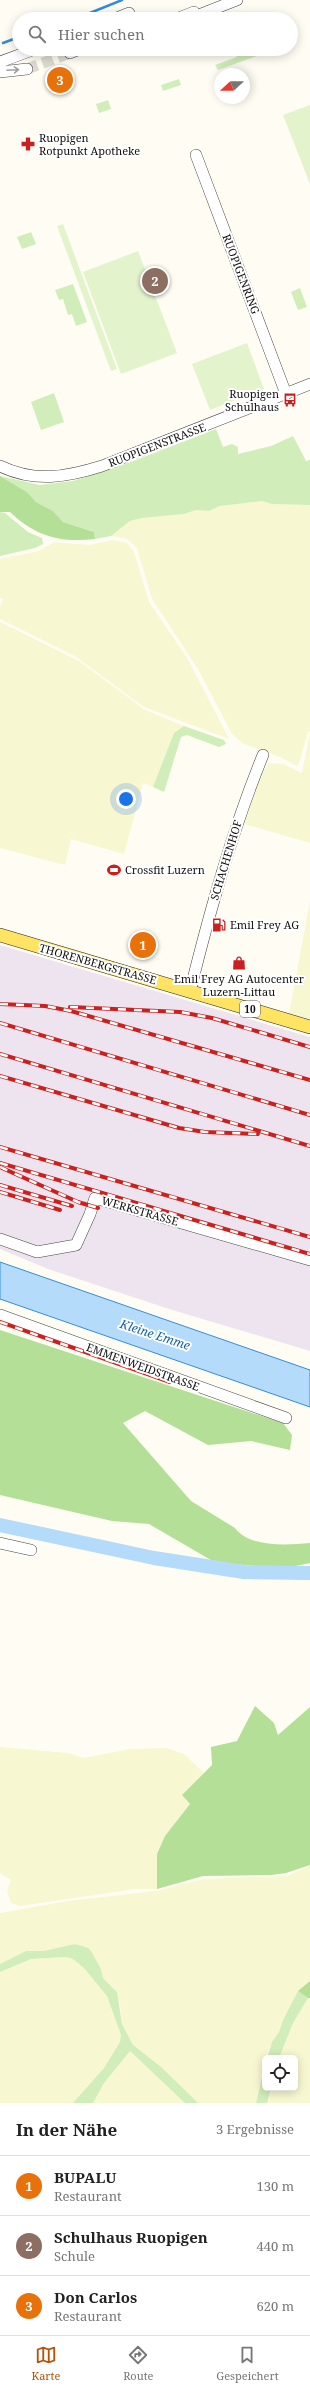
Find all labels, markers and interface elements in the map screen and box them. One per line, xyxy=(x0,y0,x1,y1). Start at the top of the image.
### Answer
search box xyxy=(12,12,298,56)
icon: search xyxy=(26,23,48,45)
text: Hier suchen xyxy=(58,24,145,44)
pin: 3 xyxy=(47,65,73,95)
one-way arrow xyxy=(6,66,19,74)
north arrow xyxy=(214,68,250,104)
place label: Ruopigen Rotpunkt Apotheke xyxy=(39,130,140,158)
pharmacy icon: Ruopigen Rotpunkt Apotheke xyxy=(20,136,36,152)
street label: RUOPIGENRING xyxy=(219,232,264,316)
pin: 2 xyxy=(142,266,168,296)
place label: Ruopigen Schulhaus xyxy=(225,386,279,414)
bus stop icon: Ruopigen Schulhaus xyxy=(282,392,298,408)
street label: RUOPIGENSTRASSE xyxy=(106,419,208,470)
your location xyxy=(116,789,136,809)
street label: SCHACHENHOF xyxy=(206,817,245,902)
sports icon: Crossfit Luzern xyxy=(106,862,122,878)
place label: Crossfit Luzern xyxy=(125,862,205,877)
fuel station icon: Emil Frey AG xyxy=(211,917,227,933)
place label: Emil Frey AG xyxy=(230,917,299,932)
pin: 1 xyxy=(130,930,156,960)
street label: THORENBERGSTRASSE xyxy=(38,940,159,987)
shop icon: Emil Frey AG Autocenter Luzern-Littau xyxy=(231,955,247,971)
place label: Emil Frey AG Autocenter Luzern-Littau xyxy=(174,971,305,999)
road number: 10 xyxy=(240,1001,260,1017)
street label: WERKSTRASSE xyxy=(100,1192,181,1229)
water label: Kleine Emme xyxy=(117,1315,192,1354)
street label: EMMENWEIDSTRASSE xyxy=(84,1339,202,1394)
map controls xyxy=(262,2055,298,2091)
button: locate xyxy=(262,2055,298,2091)
text: In der Nähe xyxy=(16,2118,117,2141)
text: 3 Ergebnisse xyxy=(216,2120,294,2138)
text: BUPALU xyxy=(54,2167,116,2187)
text: 1 xyxy=(25,2177,33,2195)
text: 130 m xyxy=(257,2177,294,2195)
text: Restaurant xyxy=(54,2187,122,2205)
text: Schulhaus Ruopigen xyxy=(54,2227,208,2247)
text: 2 xyxy=(25,2237,33,2255)
text: 440 m xyxy=(257,2237,294,2255)
text: Schule xyxy=(54,2247,95,2265)
text: Don Carlos xyxy=(54,2287,137,2307)
text: 3 xyxy=(25,2297,33,2315)
text: 620 m xyxy=(257,2297,294,2315)
text: Restaurant xyxy=(54,2307,122,2325)
tab: Karte xyxy=(31,2344,60,2383)
tab: Route xyxy=(123,2344,153,2383)
tab: Gespeichert xyxy=(216,2344,279,2383)

